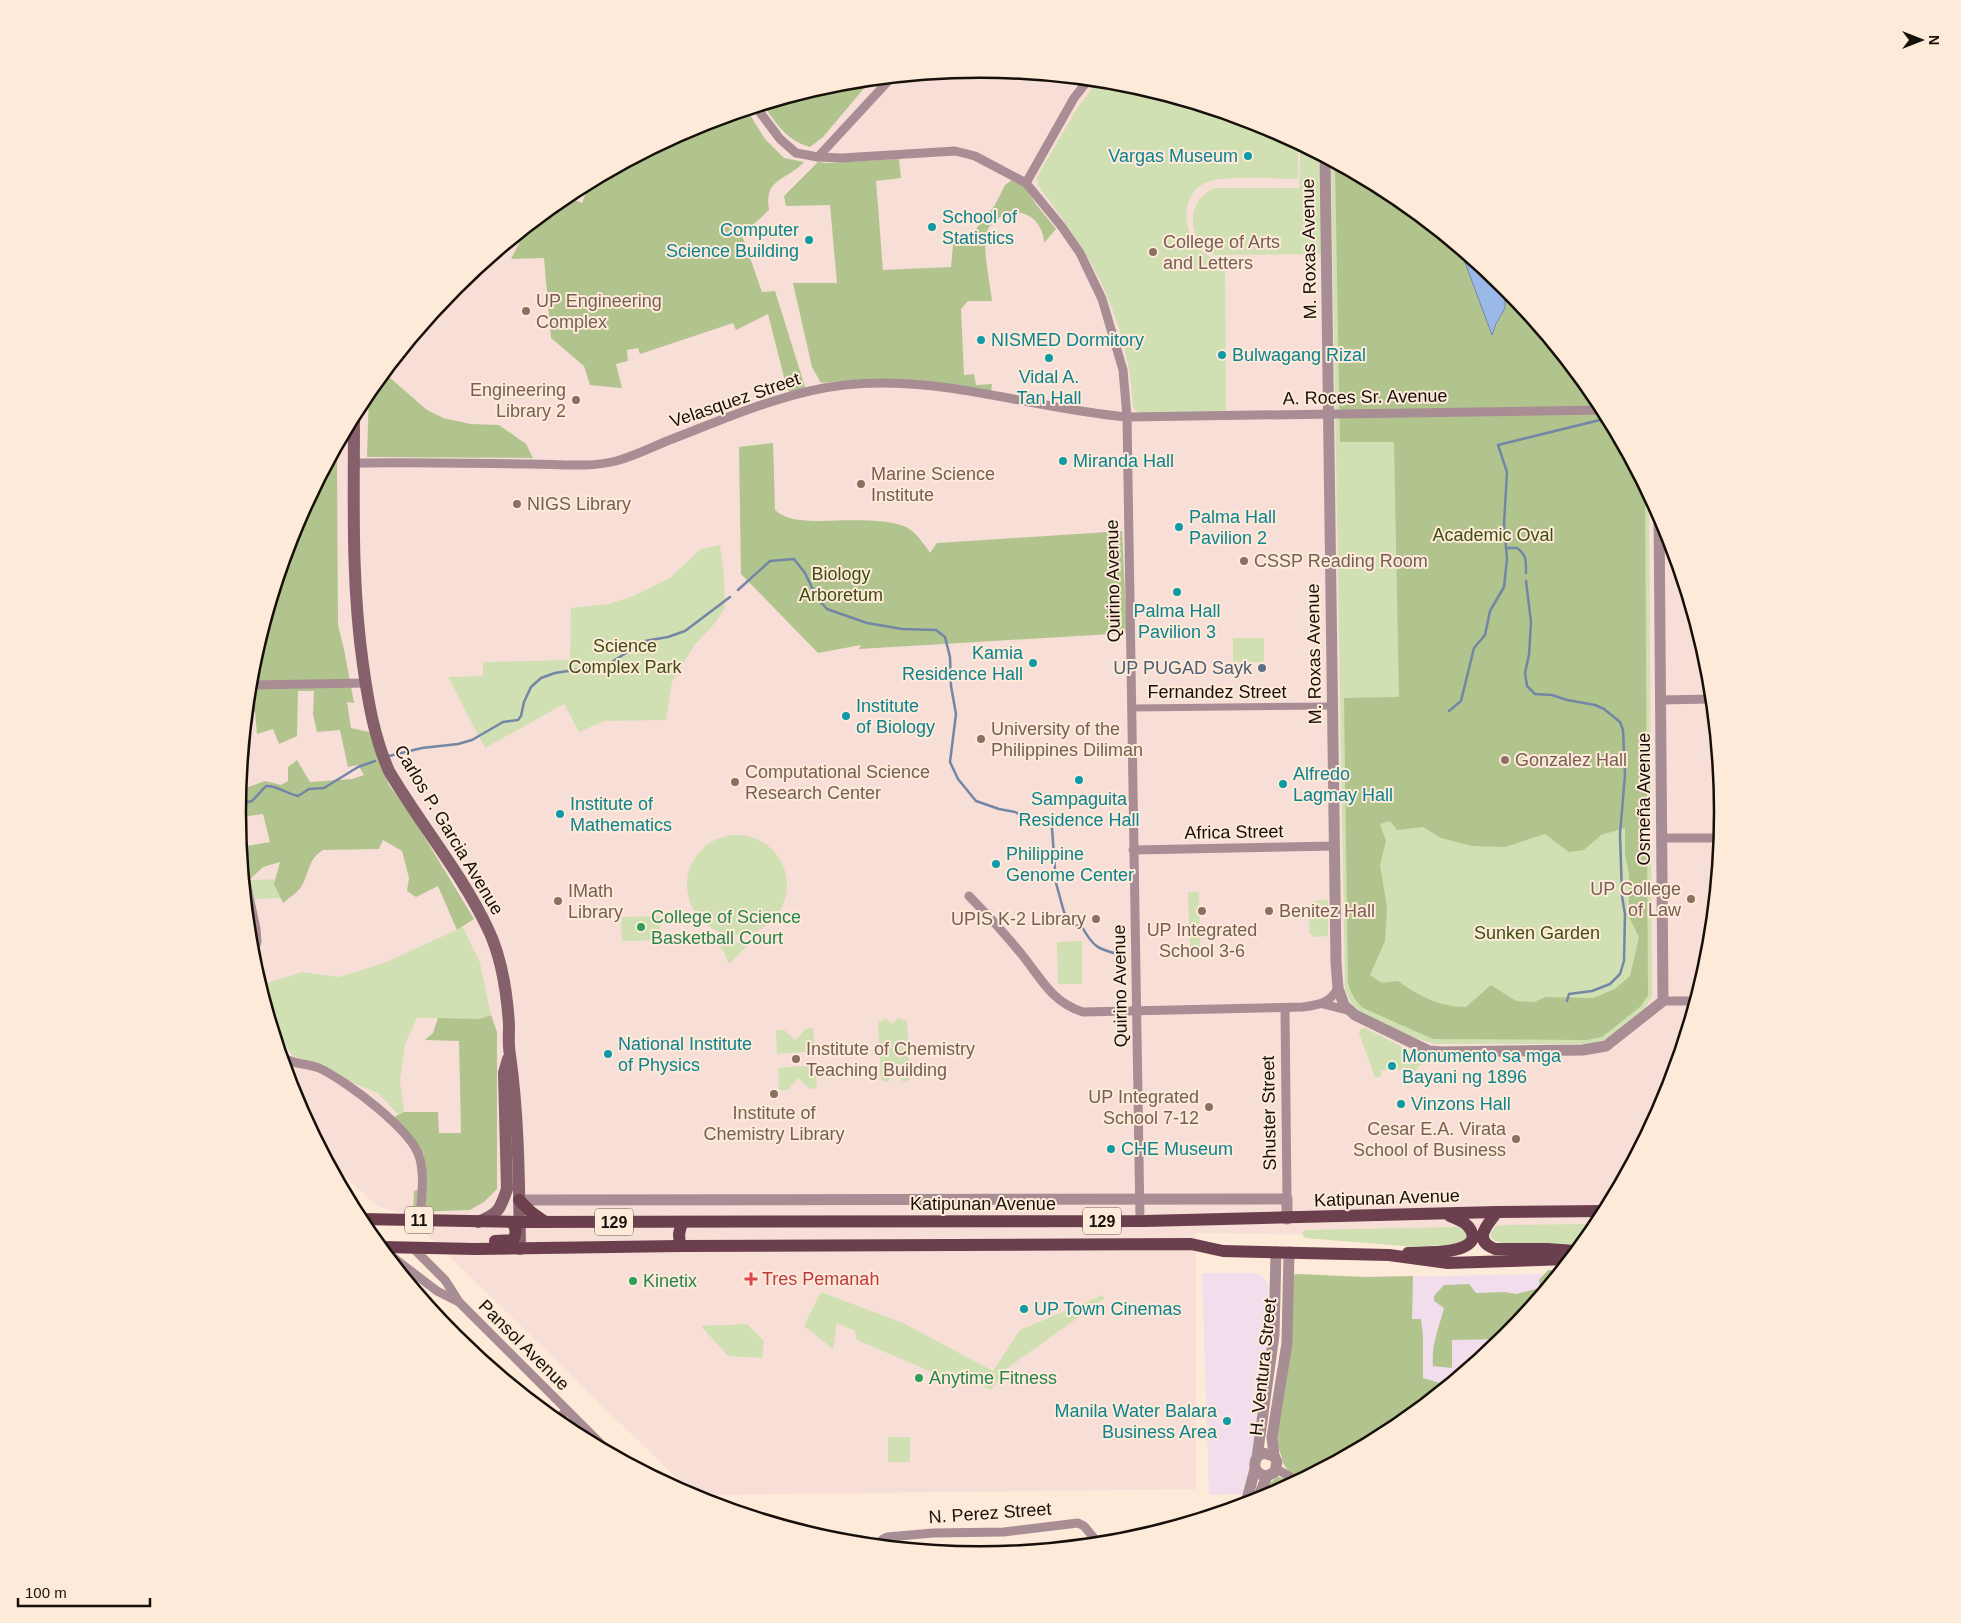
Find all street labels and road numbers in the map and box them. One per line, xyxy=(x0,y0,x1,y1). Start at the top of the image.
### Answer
street label: M. Roxas Avenue xyxy=(1298,178,1320,320)
street label: Velasquez Street xyxy=(667,368,803,432)
street label: A. Roces Sr. Avenue xyxy=(1282,386,1448,408)
street label: Quirino Avenue xyxy=(1102,519,1124,643)
street label: M. Roxas Avenue xyxy=(1303,583,1325,725)
street label: Fernandez Street xyxy=(1147,682,1287,702)
street label: Osmeña Avenue xyxy=(1634,733,1654,865)
street label: Carlos P. Garcia Avenue xyxy=(390,742,508,918)
street label: Africa Street xyxy=(1184,821,1284,843)
street label: Quirino Avenue xyxy=(1109,924,1131,1048)
street label: Shuster Street xyxy=(1258,1055,1280,1171)
street label: Katipunan Avenue xyxy=(1314,1185,1460,1211)
street label: Katipunan Avenue xyxy=(910,1194,1056,1214)
road number: 11 xyxy=(405,1206,433,1234)
road number: 129 xyxy=(595,1208,633,1236)
road number: 129 xyxy=(1083,1208,1121,1234)
street label: Pansol Avenue xyxy=(475,1296,573,1394)
street label: H. Ventura Street xyxy=(1246,1297,1280,1437)
street label: N. Perez Street xyxy=(928,1499,1052,1527)

